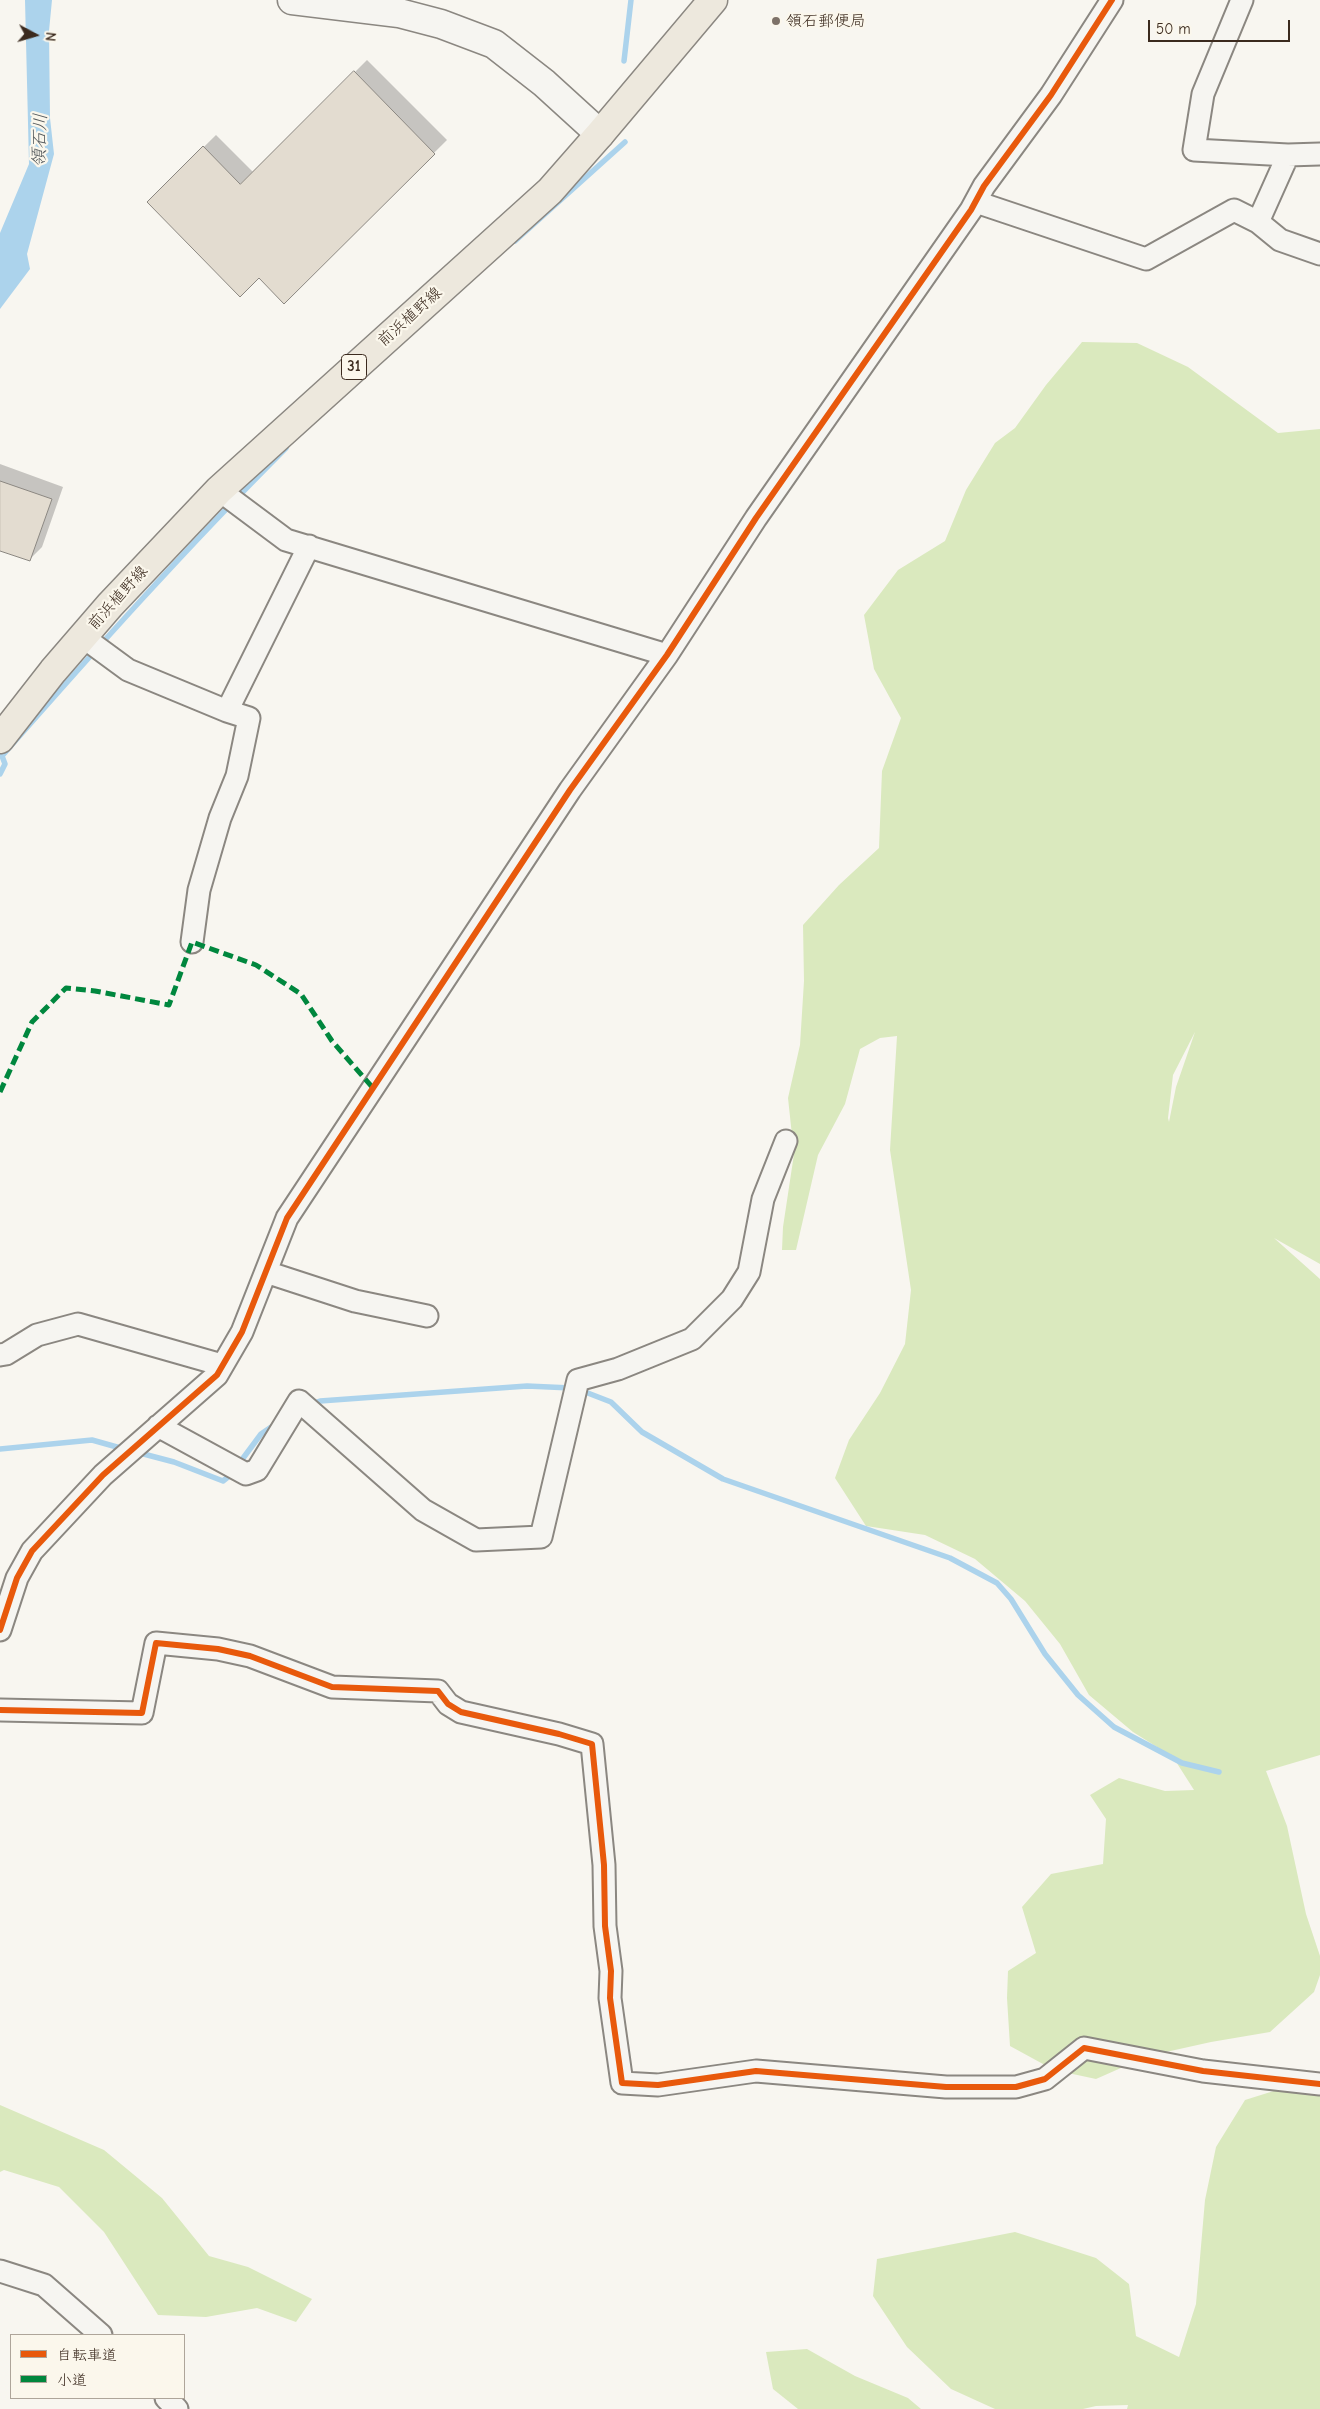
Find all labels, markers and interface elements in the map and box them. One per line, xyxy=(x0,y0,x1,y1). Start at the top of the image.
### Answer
north arrow xyxy=(10,10,60,60)
scale bar xyxy=(1150,10,1292,42)
place label: 領石郵便局 xyxy=(786,11,866,31)
marker: 領石郵便局 xyxy=(770,15,782,27)
text: 50 m xyxy=(1156,20,1191,38)
text: N xyxy=(41,31,59,42)
water label: 領石川 xyxy=(28,113,52,167)
street label: 前浜植野線 xyxy=(374,283,446,351)
road number: 31 xyxy=(342,354,366,380)
street label: 前浜植野線 xyxy=(84,562,152,634)
legend xyxy=(10,2334,185,2399)
text: 自転車道 xyxy=(57,2346,117,2364)
text: 小道 xyxy=(57,2371,87,2389)

